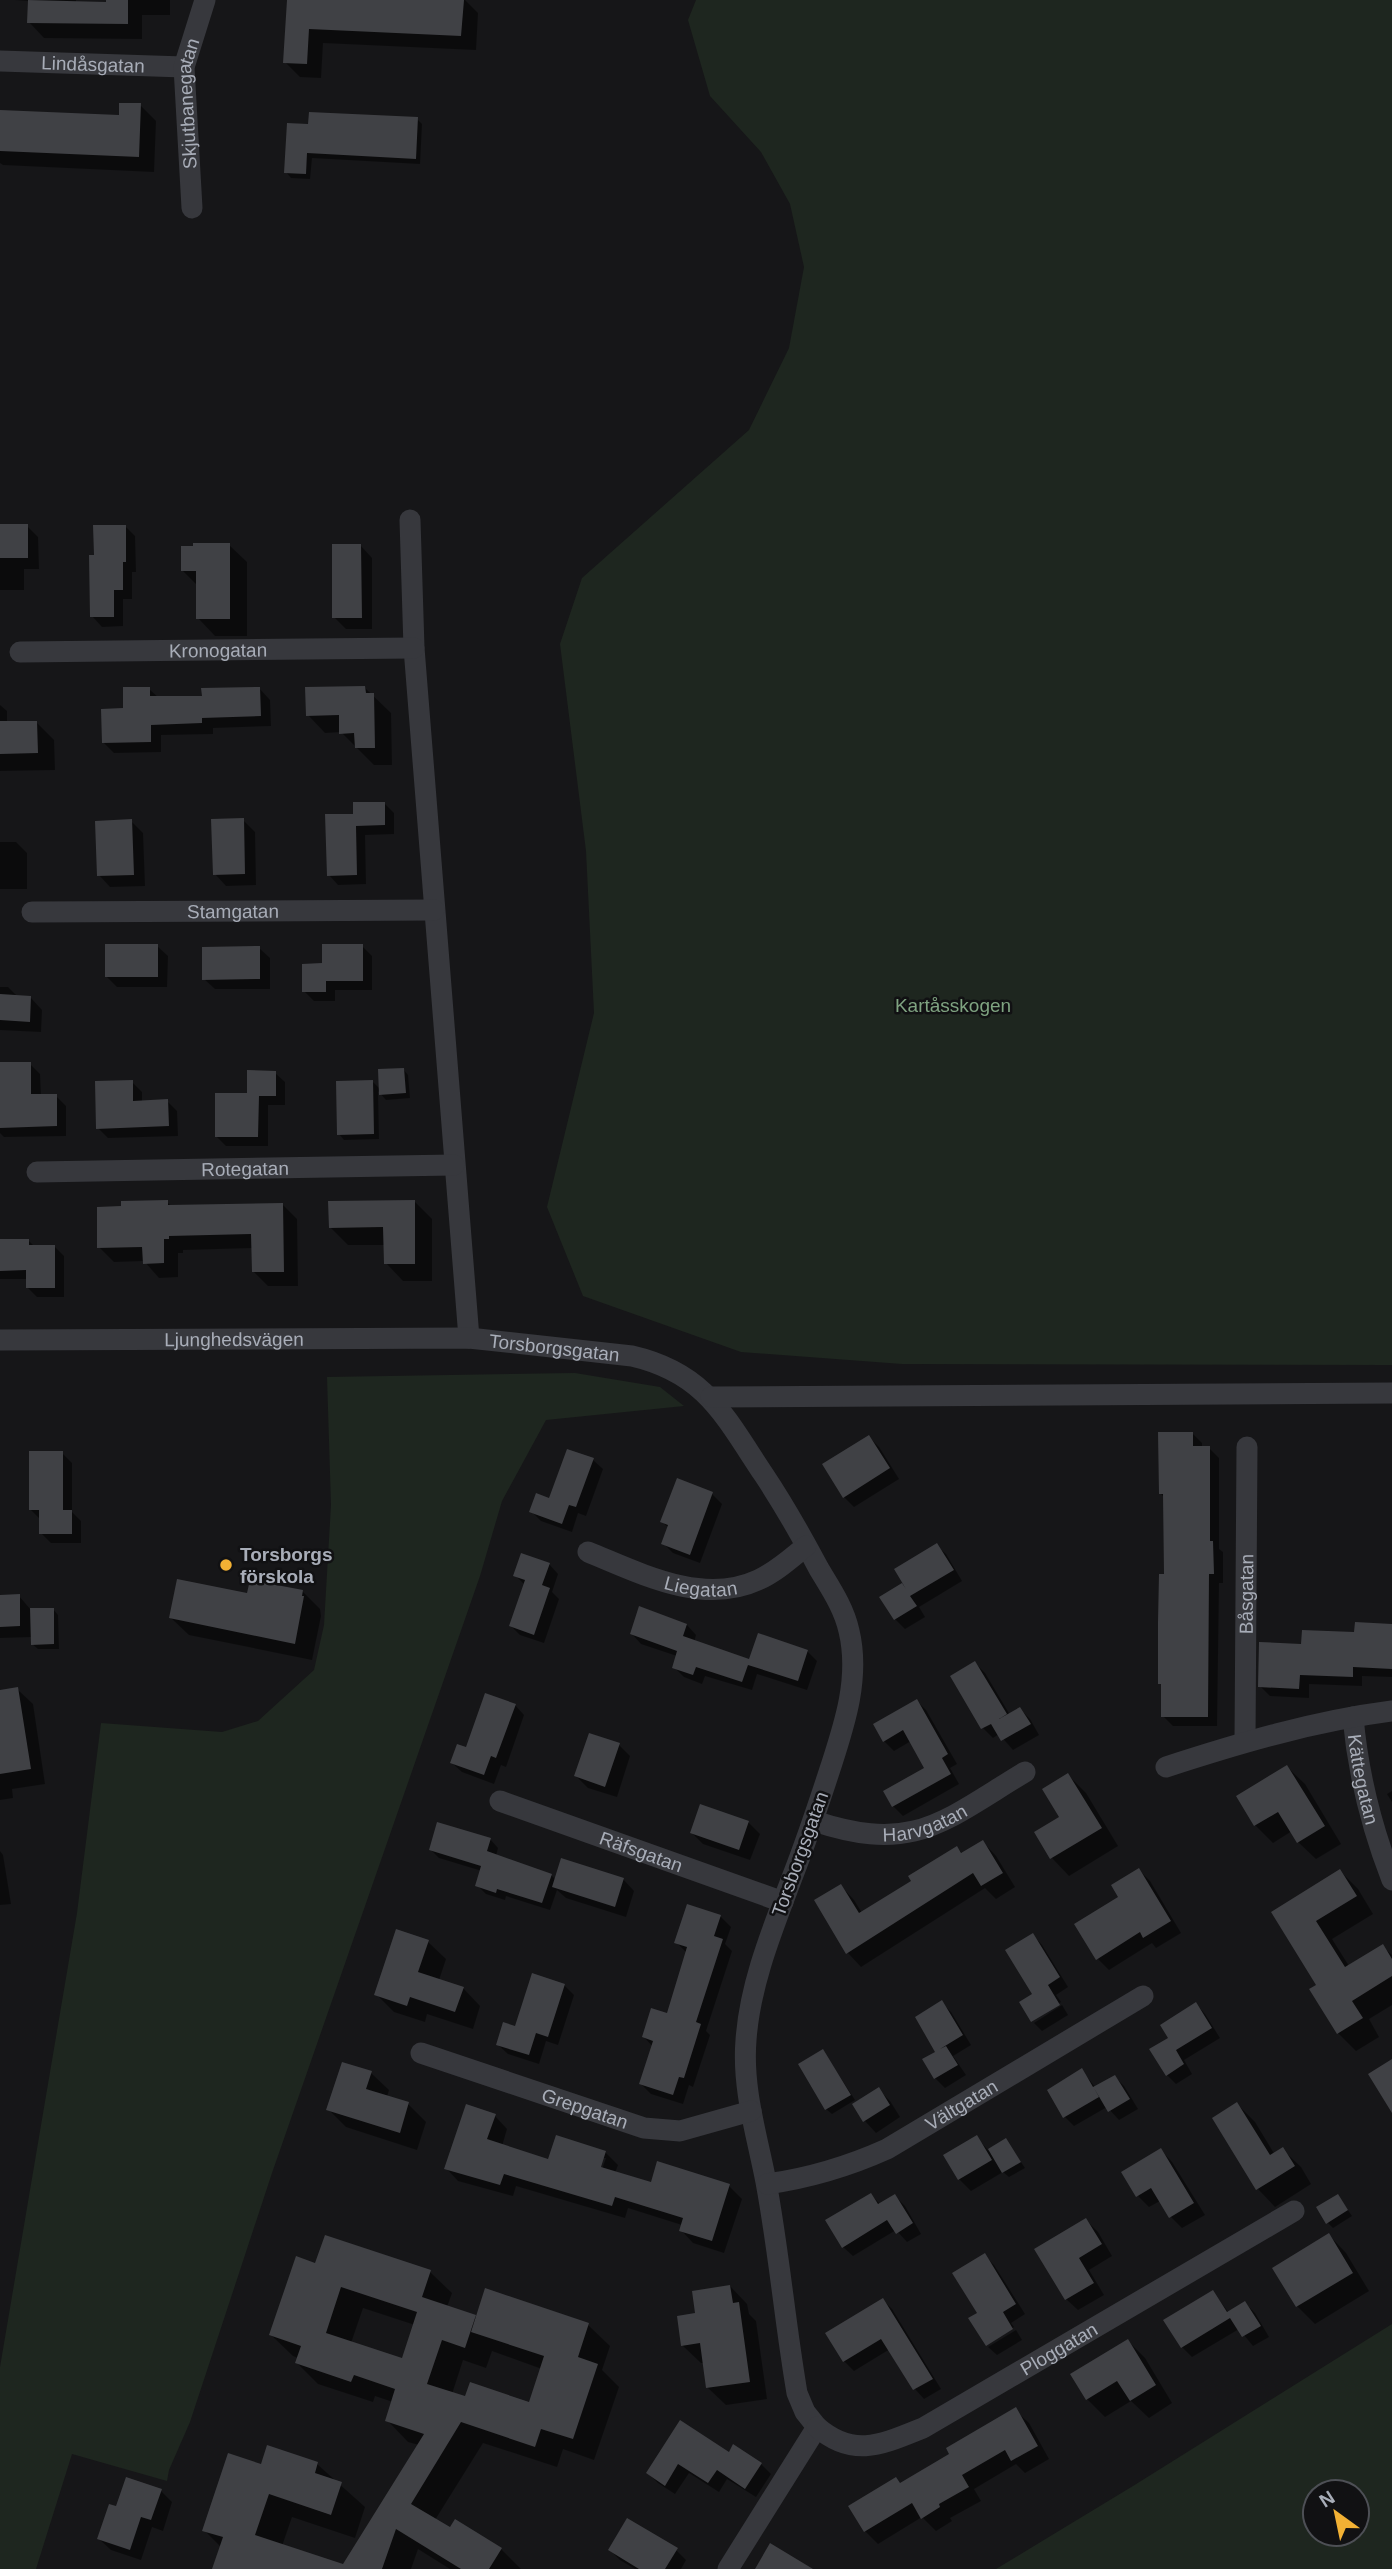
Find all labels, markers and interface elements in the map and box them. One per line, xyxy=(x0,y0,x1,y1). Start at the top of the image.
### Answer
street label: Skjutbanegatan xyxy=(173,35,203,170)
street label: Lindåsgatan xyxy=(41,52,145,76)
street label: Kronogatan xyxy=(169,639,267,661)
street label: Stamgatan xyxy=(187,900,279,922)
park label: Kartåsskogen xyxy=(895,995,1011,1016)
street label: Rotegatan xyxy=(201,1157,289,1180)
street label: Ljunghedsvägen xyxy=(164,1328,304,1350)
street label: Torsborgsgatan xyxy=(488,1330,621,1365)
place label: Torsborgs förskola xyxy=(240,1544,333,1587)
street label: Båsgatan xyxy=(1235,1554,1257,1634)
marker: Torsborgs förskola xyxy=(218,1557,234,1573)
street label: Liegatan xyxy=(662,1572,739,1600)
street label: Kättegatan xyxy=(1344,1733,1383,1827)
street label: Torsborgsgatan xyxy=(768,1789,832,1919)
street label: Harvgatan xyxy=(882,1800,970,1845)
street label: Räfsgatan xyxy=(597,1827,686,1876)
street label: Vältgatan xyxy=(921,2075,1001,2134)
street label: Grepgatan xyxy=(539,2084,631,2132)
street label: Ploggatan xyxy=(1016,2318,1101,2379)
north arrow xyxy=(1301,2478,1371,2548)
text: N xyxy=(1316,2487,1338,2512)

